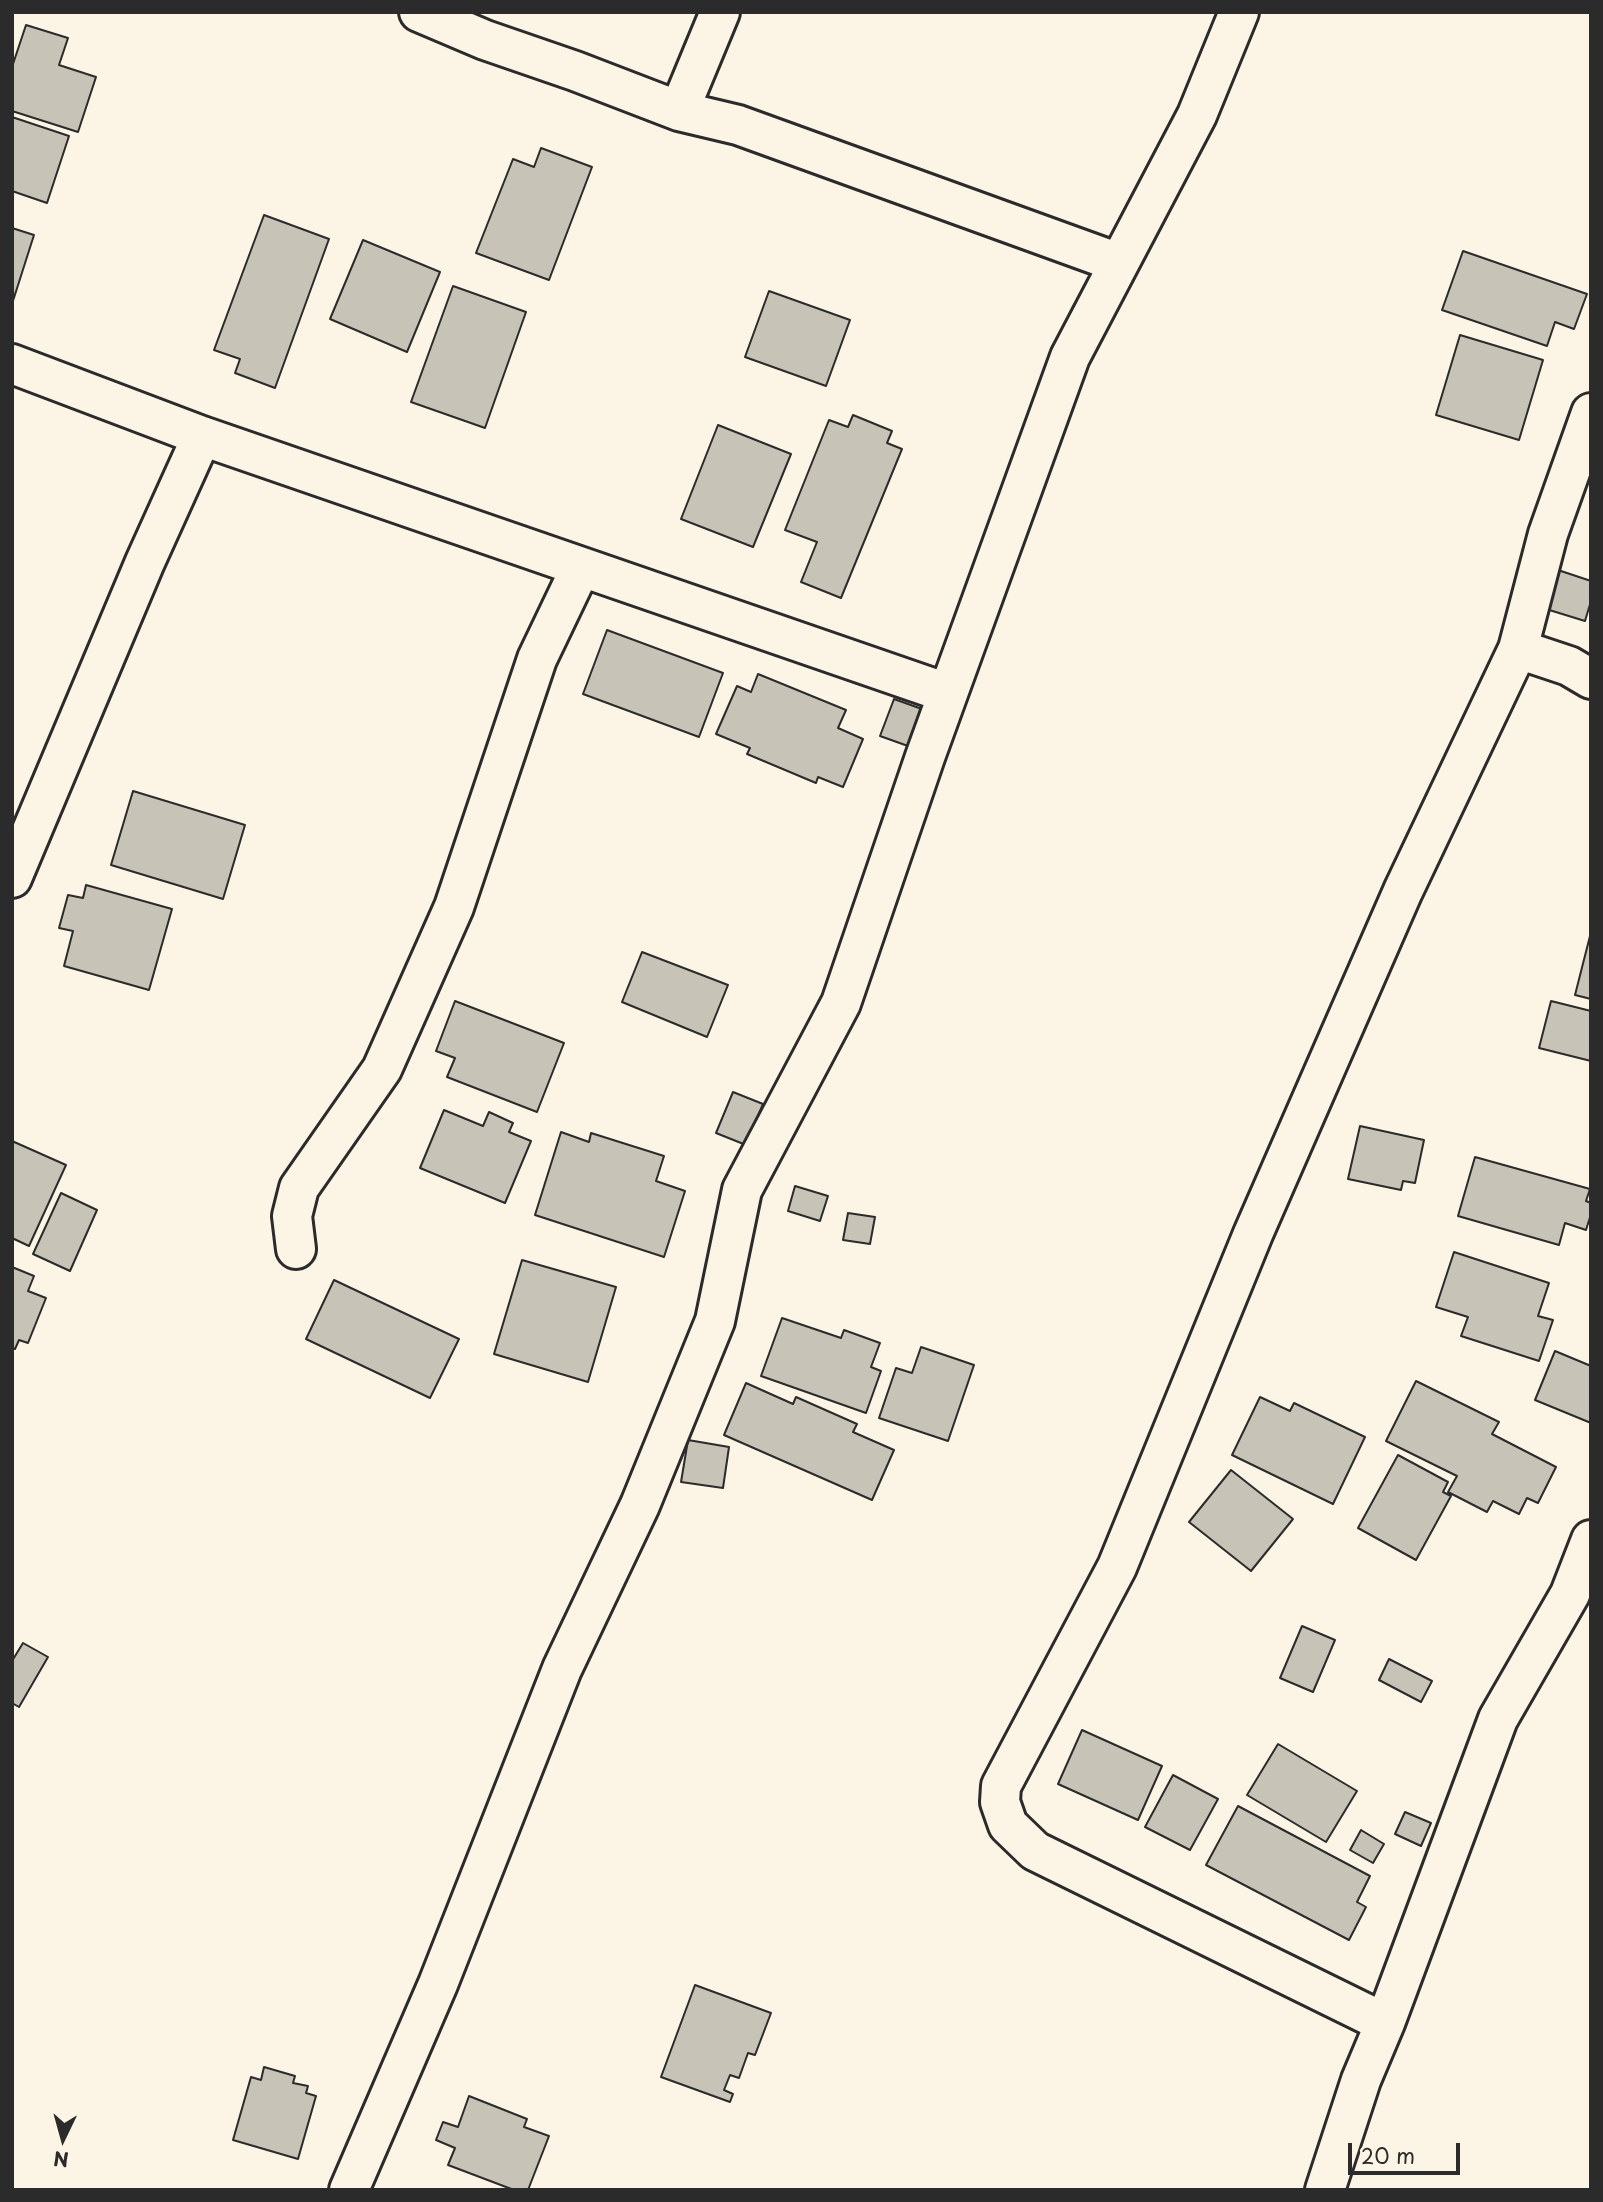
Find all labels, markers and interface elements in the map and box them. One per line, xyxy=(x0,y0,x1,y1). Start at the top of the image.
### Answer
north arrow xyxy=(28,2104,98,2174)
scale bar xyxy=(1351,2128,1463,2172)
text: 20 m xyxy=(1361,2139,1415,2171)
text: N xyxy=(52,2145,70,2175)

